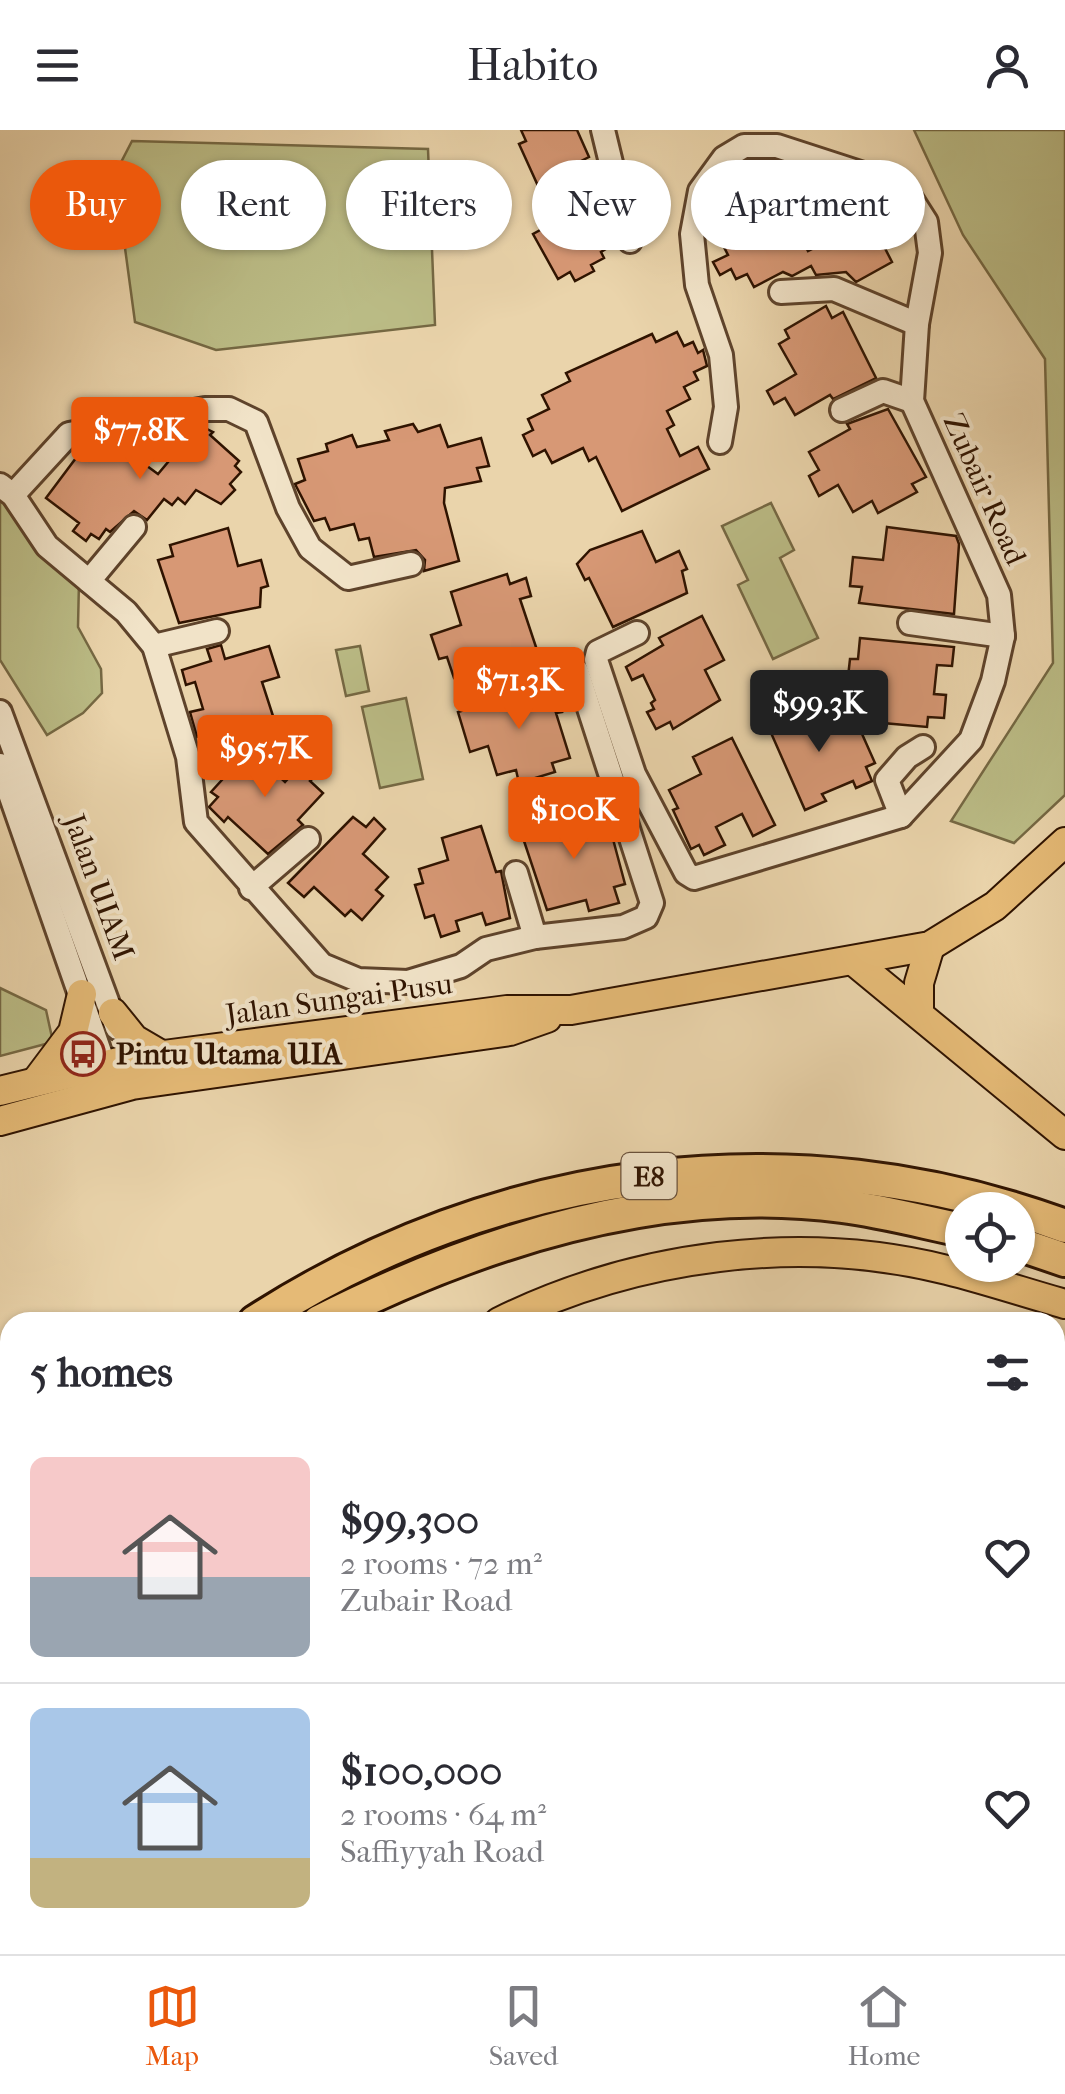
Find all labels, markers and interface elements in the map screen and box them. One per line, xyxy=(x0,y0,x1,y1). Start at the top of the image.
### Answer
icon: menu xyxy=(30,38,85,93)
icon: person xyxy=(980,38,1035,93)
text: Habito xyxy=(467,39,598,92)
chip: Buy xyxy=(30,160,161,250)
chip: Rent xyxy=(181,160,326,250)
chip: Filters xyxy=(346,160,512,250)
chip: New xyxy=(532,160,671,250)
chip: Apartment xyxy=(691,160,925,250)
pin: $77.8K xyxy=(59,397,221,482)
street label: Zubair Road xyxy=(936,408,1034,571)
text: $77.8K xyxy=(93,411,187,448)
pin: $71.3K xyxy=(438,647,600,732)
text: $71.3K xyxy=(475,661,563,698)
pin: $99.3K xyxy=(738,670,900,755)
text: $99.3K xyxy=(772,684,866,721)
pin: $95.7K xyxy=(184,715,346,800)
text: $95.7K xyxy=(219,729,311,766)
pin: $100K xyxy=(504,777,644,862)
text: $100K xyxy=(530,791,618,828)
street label: Jalan UIAM xyxy=(55,808,141,965)
street label: Jalan Sungai Pusu xyxy=(221,966,455,1033)
bus stop icon: Pintu Utama UIA xyxy=(60,1031,106,1077)
place label: Pintu Utama UIA xyxy=(116,1037,343,1072)
road number: E8 xyxy=(622,1153,676,1199)
map controls xyxy=(945,1192,1035,1282)
button: locate xyxy=(945,1192,1035,1282)
icon: filters xyxy=(980,1345,1035,1400)
text: 5 homes xyxy=(30,1348,173,1397)
text: $99,300 xyxy=(340,1496,479,1545)
icon: home xyxy=(110,1497,230,1617)
icon: heart xyxy=(980,1530,1035,1585)
text: 2 rooms · 72 m² xyxy=(340,1545,542,1582)
text: Zubair Road xyxy=(340,1582,512,1619)
text: $100,000 xyxy=(340,1747,502,1796)
icon: home xyxy=(110,1748,230,1868)
icon: heart xyxy=(980,1781,1035,1836)
text: 2 rooms · 64 m² xyxy=(340,1796,546,1833)
text: Saffiyyah Road xyxy=(340,1833,544,1870)
tab: Map xyxy=(145,1979,200,2072)
tab: Saved xyxy=(489,1979,558,2072)
tab: Home xyxy=(848,1979,920,2072)

